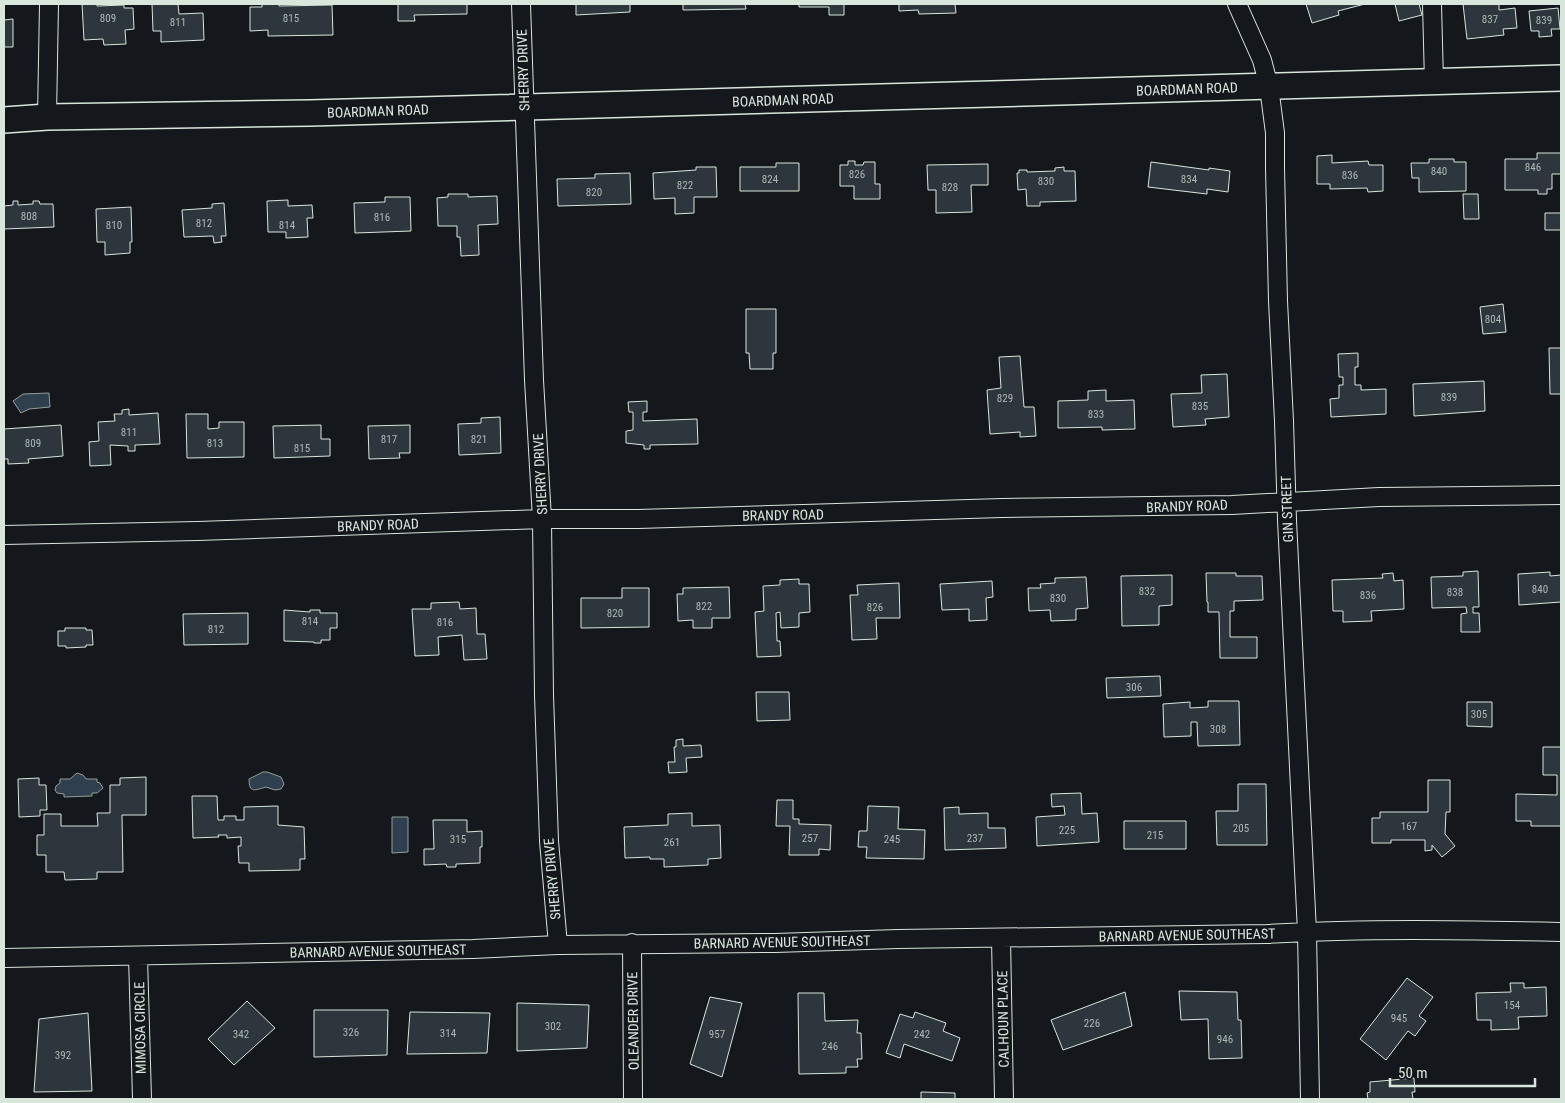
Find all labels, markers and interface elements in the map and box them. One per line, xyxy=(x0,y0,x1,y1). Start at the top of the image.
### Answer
house number: 809 xyxy=(100,12,116,25)
house number: 815 xyxy=(283,12,299,25)
house number: 837 xyxy=(1482,13,1498,26)
house number: 839 xyxy=(1536,14,1552,27)
house number: 811 xyxy=(170,16,186,29)
street label: SHERRY DRIVE xyxy=(514,29,532,111)
street label: BOARDMAN ROAD xyxy=(1136,79,1238,99)
street label: BOARDMAN ROAD xyxy=(732,90,834,110)
street label: BOARDMAN ROAD xyxy=(327,101,429,121)
house number: 846 xyxy=(1525,161,1541,174)
house number: 840 xyxy=(1431,165,1447,178)
house number: 826 xyxy=(849,168,865,181)
house number: 836 xyxy=(1342,169,1358,182)
house number: 824 xyxy=(762,173,779,186)
house number: 834 xyxy=(1181,173,1198,186)
house number: 830 xyxy=(1038,175,1054,188)
house number: 822 xyxy=(677,179,693,192)
house number: 828 xyxy=(942,181,958,194)
house number: 820 xyxy=(586,186,602,199)
house number: 808 xyxy=(21,210,37,223)
house number: 816 xyxy=(374,211,390,224)
house number: 812 xyxy=(196,217,212,230)
house number: 810 xyxy=(106,219,122,232)
house number: 814 xyxy=(279,219,296,232)
house number: 804 xyxy=(1485,313,1502,326)
house number: 839 xyxy=(1441,391,1457,404)
house number: 829 xyxy=(997,392,1013,405)
house number: 835 xyxy=(1192,400,1208,413)
house number: 833 xyxy=(1088,408,1104,421)
house number: 811 xyxy=(121,426,137,439)
house number: 817 xyxy=(381,433,397,446)
house number: 821 xyxy=(471,433,487,446)
street label: SHERRY DRIVE xyxy=(530,433,550,515)
house number: 809 xyxy=(25,437,41,450)
house number: 813 xyxy=(207,437,223,450)
house number: 815 xyxy=(294,442,310,455)
street label: GIN STREET xyxy=(1278,475,1296,543)
street label: BRANDY ROAD xyxy=(1146,497,1228,515)
street label: BRANDY ROAD xyxy=(742,506,824,524)
street label: BRANDY ROAD xyxy=(337,516,419,534)
house number: 840 xyxy=(1532,583,1548,596)
house number: 832 xyxy=(1139,585,1155,598)
house number: 838 xyxy=(1447,586,1463,599)
house number: 836 xyxy=(1360,589,1376,602)
house number: 830 xyxy=(1050,592,1066,605)
house number: 822 xyxy=(696,600,712,613)
house number: 826 xyxy=(867,601,883,614)
house number: 820 xyxy=(607,607,623,620)
house number: 814 xyxy=(302,615,319,628)
house number: 816 xyxy=(437,616,453,629)
house number: 812 xyxy=(208,623,224,636)
house number: 306 xyxy=(1126,681,1142,694)
house number: 305 xyxy=(1471,708,1487,721)
house number: 308 xyxy=(1210,723,1226,736)
house number: 167 xyxy=(1401,820,1417,833)
house number: 205 xyxy=(1233,822,1249,835)
house number: 225 xyxy=(1059,824,1075,837)
house number: 215 xyxy=(1147,829,1163,842)
house number: 257 xyxy=(802,832,818,845)
house number: 237 xyxy=(967,832,983,845)
house number: 315 xyxy=(450,833,466,846)
house number: 245 xyxy=(884,833,900,846)
house number: 261 xyxy=(664,836,680,849)
street label: SHERRY DRIVE xyxy=(540,838,564,920)
street label: BARNARD AVENUE SOUTHEAST xyxy=(1099,925,1275,945)
street label: BARNARD AVENUE SOUTHEAST xyxy=(694,932,870,952)
street label: BARNARD AVENUE SOUTHEAST xyxy=(290,941,466,961)
street label: CALHOUN PLACE xyxy=(994,970,1012,1068)
street label: OLEANDER DRIVE xyxy=(624,972,642,1070)
street label: MIMOSA CIRCLE xyxy=(131,982,149,1074)
house number: 154 xyxy=(1504,999,1521,1012)
house number: 945 xyxy=(1391,1012,1407,1025)
house number: 226 xyxy=(1084,1017,1100,1030)
house number: 302 xyxy=(545,1020,561,1033)
house number: 326 xyxy=(343,1026,359,1039)
house number: 314 xyxy=(440,1027,457,1040)
house number: 342 xyxy=(233,1028,249,1041)
house number: 957 xyxy=(709,1028,725,1041)
house number: 242 xyxy=(914,1028,930,1041)
house number: 946 xyxy=(1217,1033,1233,1046)
house number: 246 xyxy=(822,1040,838,1053)
house number: 392 xyxy=(55,1049,71,1062)
scale bar xyxy=(1390,1056,1535,1088)
text: 50 m xyxy=(1398,1064,1428,1082)

